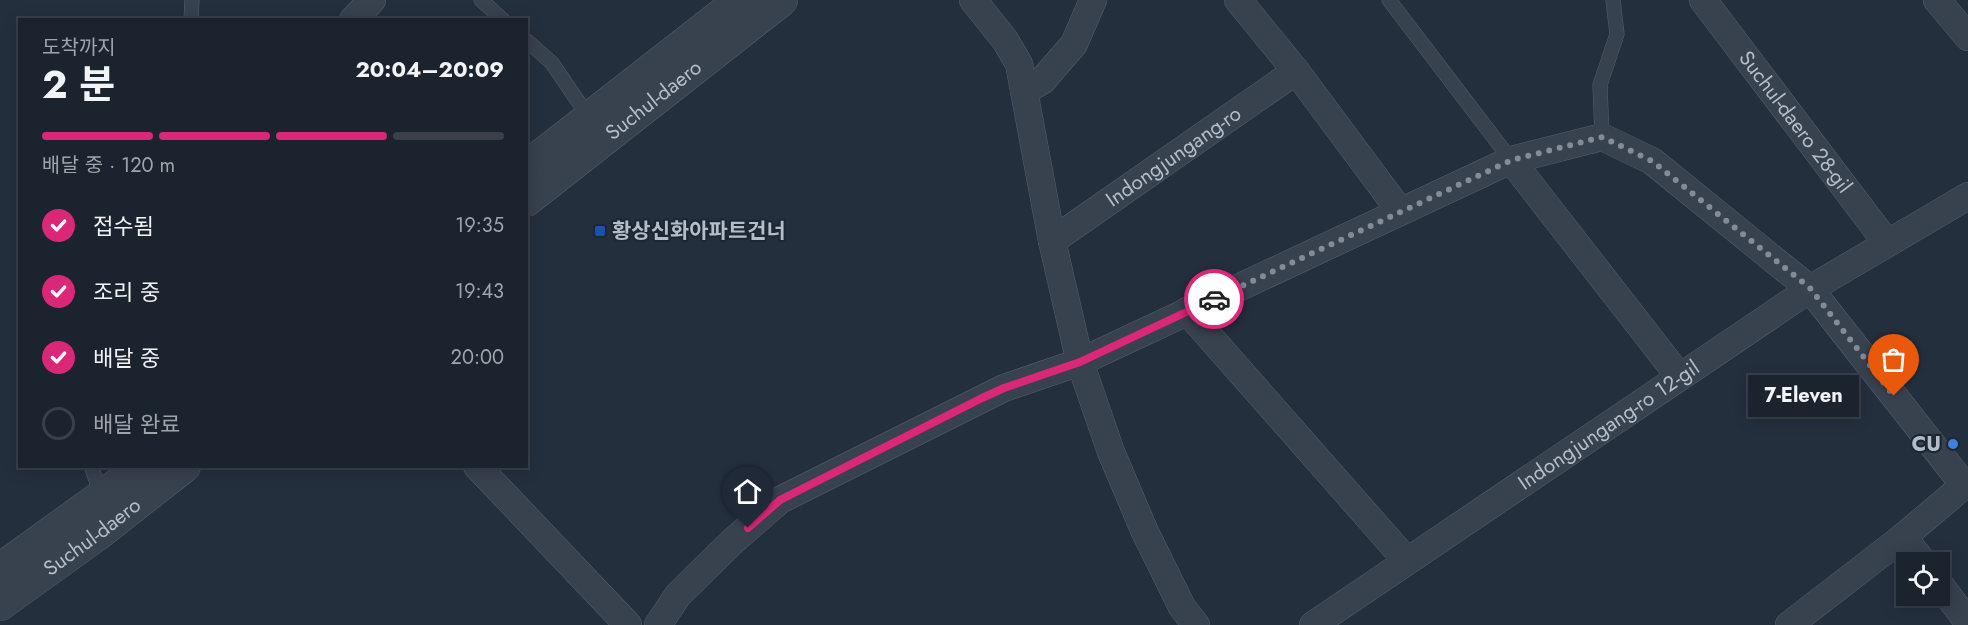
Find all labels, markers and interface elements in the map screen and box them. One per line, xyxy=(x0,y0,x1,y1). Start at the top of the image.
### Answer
text: 도착까지 xyxy=(42,33,116,62)
street label: Suchul-daero 28-gil xyxy=(1732,44,1859,199)
text: 20:04–20:09 xyxy=(355,53,504,85)
street label: Suchul-daero xyxy=(599,53,708,147)
text: 2 분 xyxy=(42,56,115,113)
street label: Indongjungang-ro xyxy=(1100,99,1247,214)
text: 배달 중 · 120 m xyxy=(42,151,175,180)
icon: check xyxy=(42,209,75,242)
text: 접수됨 xyxy=(93,210,154,242)
text: 19:35 xyxy=(455,211,504,240)
place label: 황상신화아파트건너 xyxy=(612,216,786,246)
marker: 황상신화아파트건너 xyxy=(593,224,607,238)
courier xyxy=(1184,269,1244,329)
icon: check xyxy=(42,275,75,308)
text: 조리 중 xyxy=(93,276,160,308)
text: 19:43 xyxy=(455,277,504,306)
icon: car xyxy=(1198,283,1231,316)
pin xyxy=(1868,334,1919,396)
icon: check xyxy=(42,341,75,374)
text: 배달 중 xyxy=(93,342,160,374)
text: 20:00 xyxy=(451,343,504,372)
icon: bag xyxy=(1877,343,1910,376)
street label: Indongjungang-ro 12-gil xyxy=(1512,353,1706,497)
callout: 7-Eleven xyxy=(1747,375,1858,417)
text: 7-Eleven xyxy=(1764,381,1843,410)
text: 배달 완료 xyxy=(93,408,181,440)
place label: CU xyxy=(1912,429,1941,459)
marker: CU xyxy=(1946,437,1960,451)
pin xyxy=(722,466,773,528)
icon: home xyxy=(731,475,764,508)
street label: Suchul-daero xyxy=(37,490,147,583)
map controls xyxy=(1896,552,1950,606)
button: locate xyxy=(1896,552,1950,606)

